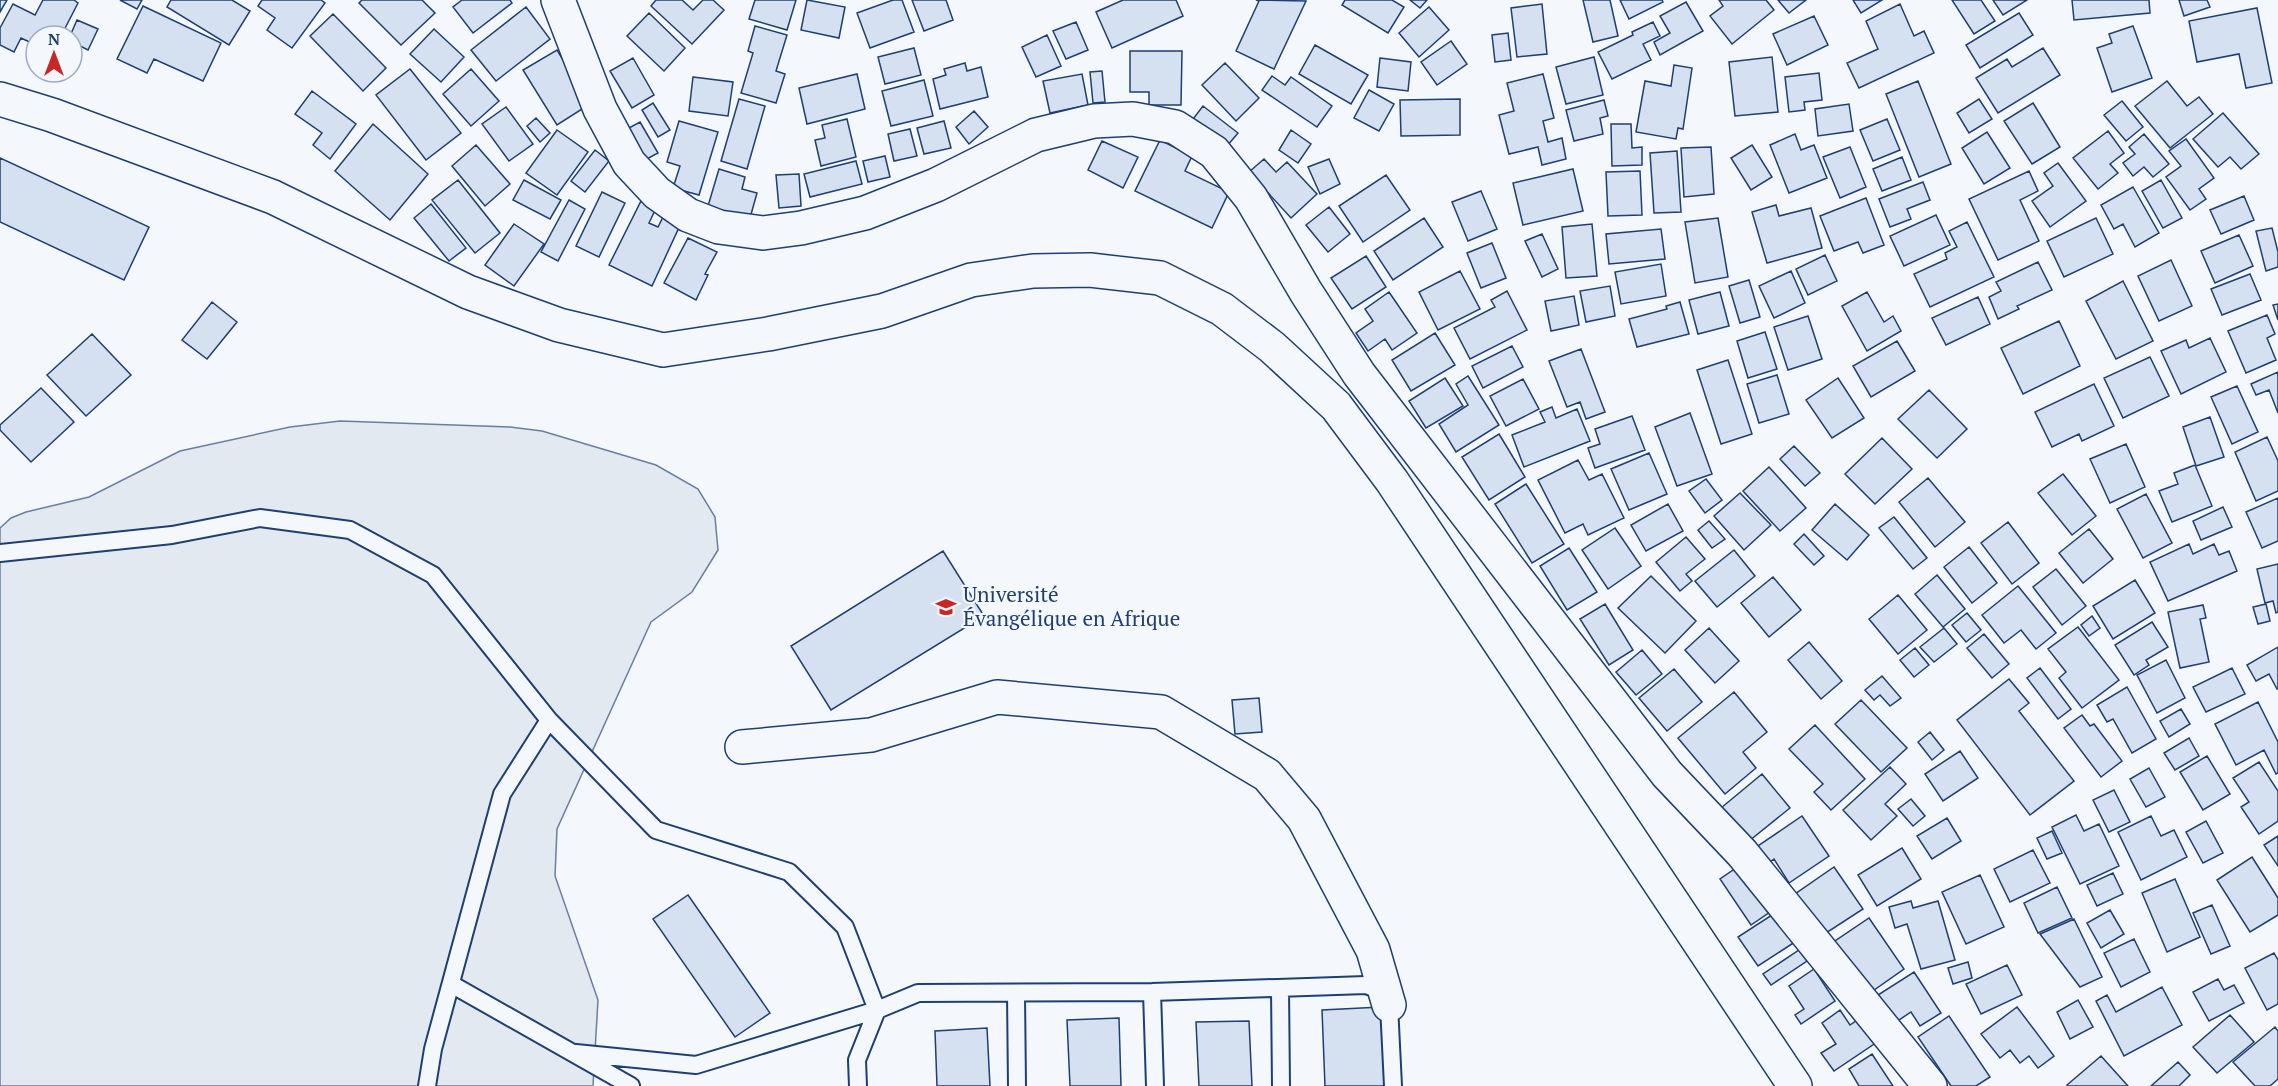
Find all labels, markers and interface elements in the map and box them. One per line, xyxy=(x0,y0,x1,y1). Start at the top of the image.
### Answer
north arrow xyxy=(24,24,84,84)
text: N xyxy=(48,28,60,50)
place label: Université Évangélique en Afrique xyxy=(963,580,1180,632)
school or university icon: Université Évangélique en Afrique xyxy=(934,595,958,619)

